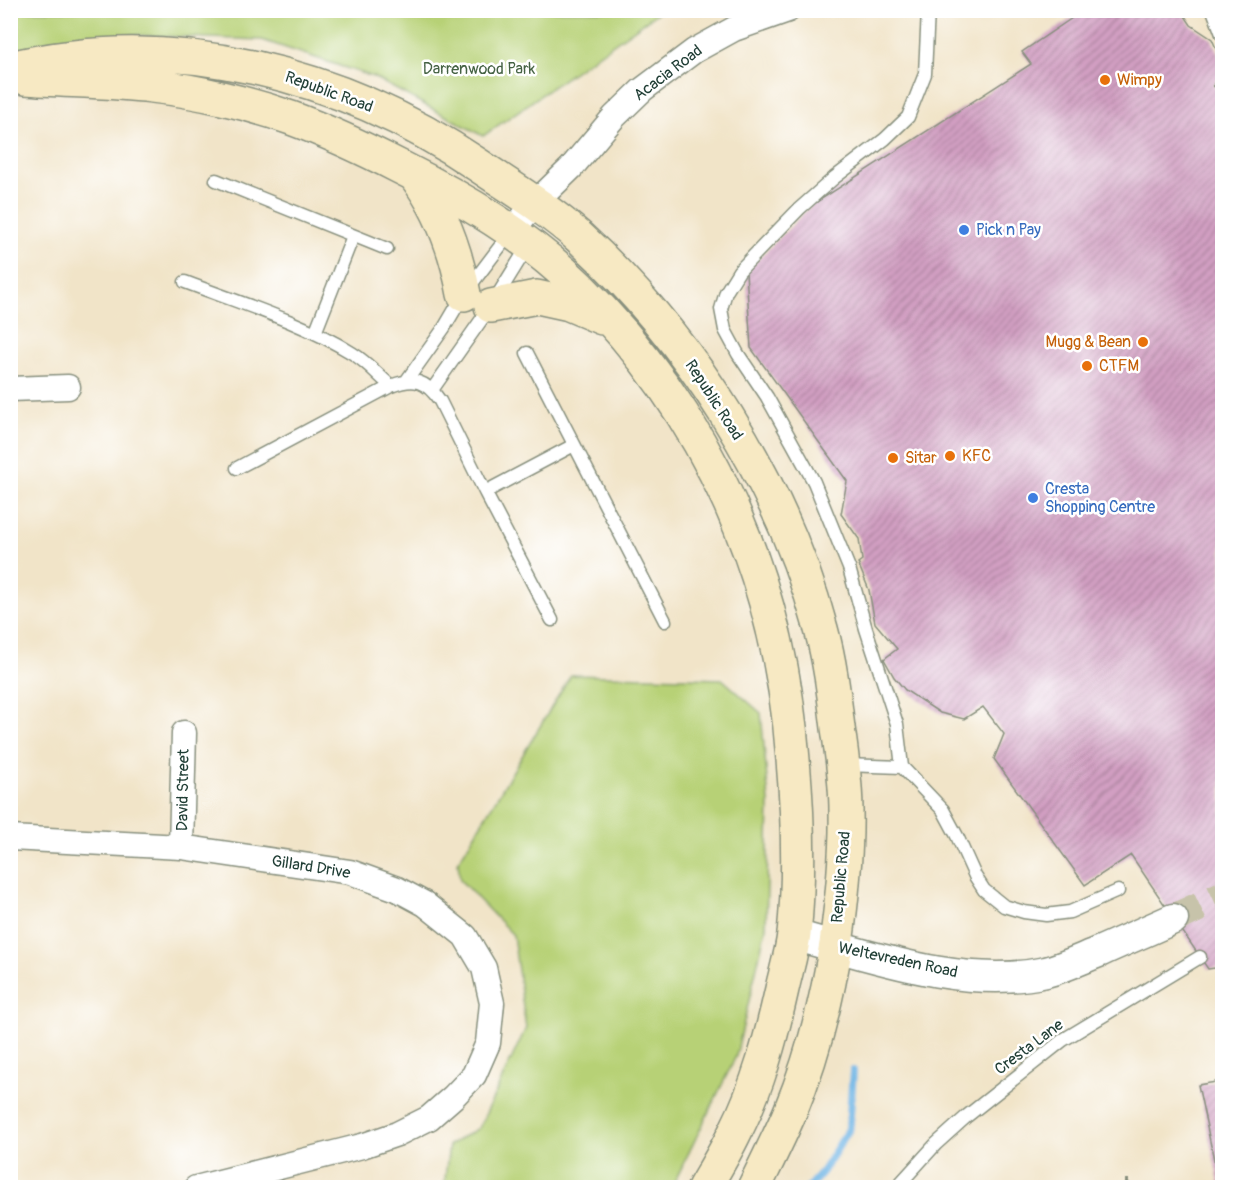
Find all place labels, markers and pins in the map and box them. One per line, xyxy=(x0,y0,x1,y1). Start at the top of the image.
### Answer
place label: Wimpy xyxy=(1117,70,1162,90)
marker: Wimpy xyxy=(1098,73,1112,87)
place label: Pick n Pay xyxy=(976,220,1041,240)
marker: Pick n Pay xyxy=(957,223,971,237)
place label: Mugg & Bean xyxy=(1045,332,1131,352)
marker: Mugg & Bean xyxy=(1136,335,1150,349)
place label: CTFM xyxy=(1099,356,1139,376)
marker: CTFM xyxy=(1080,359,1094,373)
place label: KFC xyxy=(962,446,991,466)
place label: Sitar xyxy=(905,448,937,468)
marker: KFC xyxy=(943,449,957,463)
marker: Sitar xyxy=(886,451,900,465)
place label: Cresta Shopping Centre xyxy=(1045,479,1155,517)
marker: Cresta Shopping Centre xyxy=(1026,491,1040,505)

